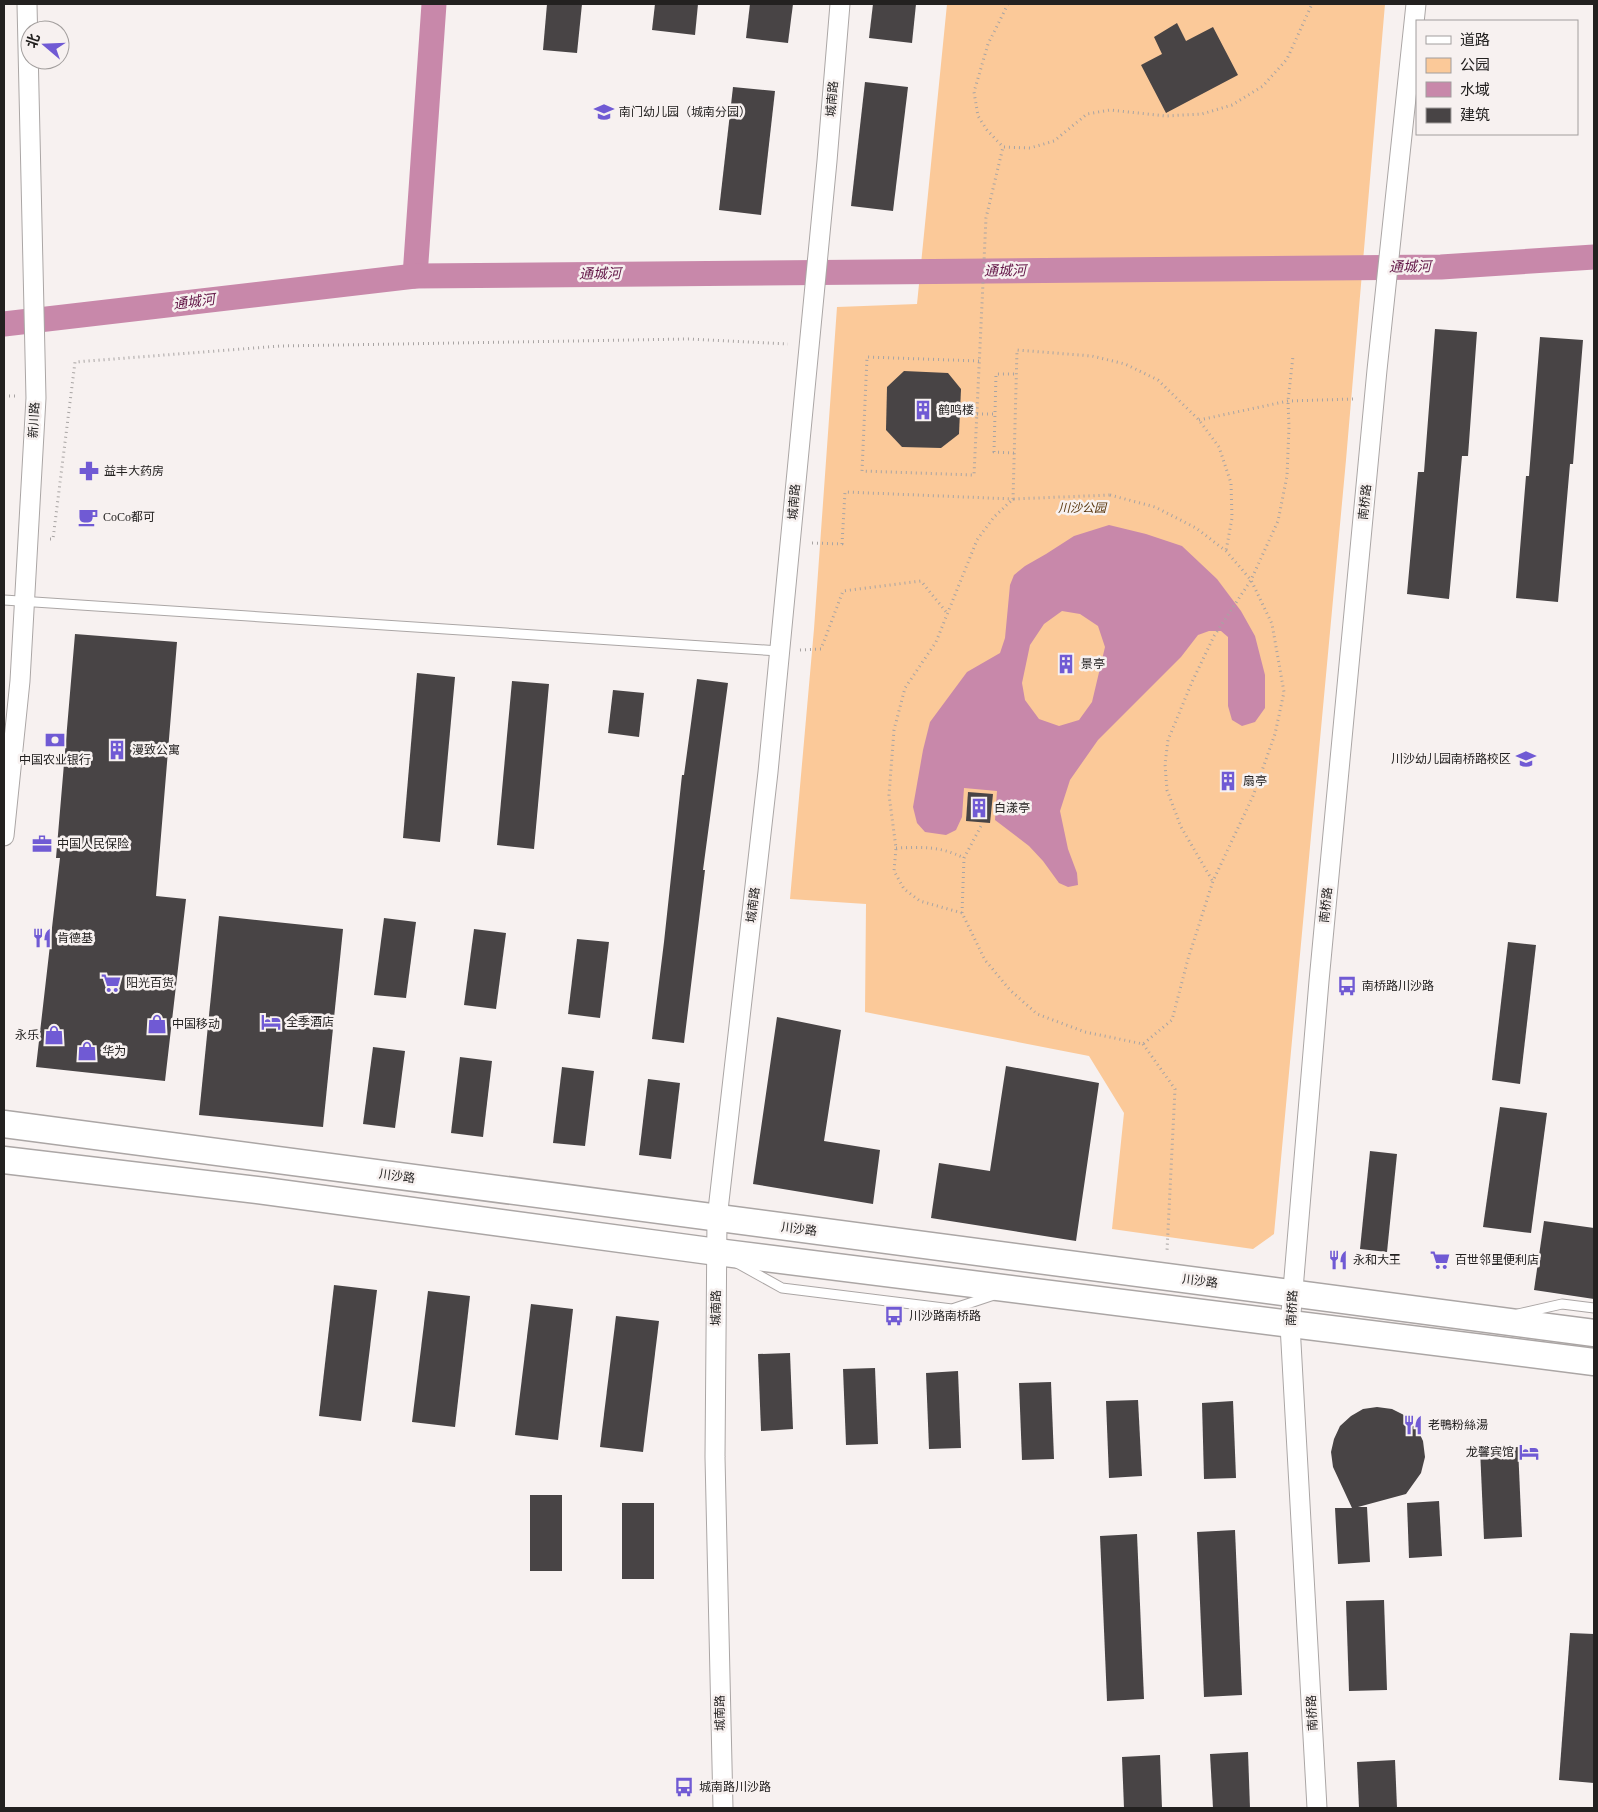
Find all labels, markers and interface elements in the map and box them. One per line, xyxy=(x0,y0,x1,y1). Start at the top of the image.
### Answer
north arrow xyxy=(20,20,70,70)
legend xyxy=(1416,20,1578,135)
text: 北 xyxy=(24,32,43,50)
text: 道路 xyxy=(1460,32,1490,48)
text: 公园 xyxy=(1460,57,1490,73)
street label: 城南路 xyxy=(823,80,841,118)
text: 水域 xyxy=(1460,82,1490,98)
school or university icon: 南门幼儿园（城南分园） xyxy=(593,101,615,123)
place label: 南门幼儿园（城南分园） xyxy=(619,105,751,119)
text: 建筑 xyxy=(1460,107,1490,123)
water label: 通城河 xyxy=(1389,259,1434,275)
water label: 通城河 xyxy=(984,263,1029,279)
water label: 通城河 xyxy=(579,266,624,282)
water label: 通城河 xyxy=(172,292,219,312)
building icon: 鹤鸣楼 xyxy=(912,399,934,421)
street label: 新川路 xyxy=(26,402,42,438)
place label: 鹤鸣楼 xyxy=(938,403,974,417)
pharmacy icon: 益丰大药房 xyxy=(78,460,100,482)
place label: 益丰大药房 xyxy=(104,464,164,478)
street label: 城南路 xyxy=(785,483,803,521)
street label: 南桥路 xyxy=(1356,483,1374,521)
park label: 川沙公园 xyxy=(1058,501,1108,515)
cafe icon: CoCo都可 xyxy=(77,506,99,528)
place label: CoCo都可 xyxy=(103,510,155,524)
building icon: 景亭 xyxy=(1055,653,1077,675)
place label: 景亭 xyxy=(1081,657,1105,671)
bank icon: 中国农业银行 xyxy=(44,729,66,751)
building icon: 漫致公寓 xyxy=(106,739,128,761)
place label: 漫致公寓 xyxy=(132,743,180,757)
school or university icon: 川沙幼儿园南桥路校区 xyxy=(1515,748,1537,770)
place label: 川沙幼儿园南桥路校区 xyxy=(1391,752,1511,766)
place label: 中国农业银行 xyxy=(19,753,91,767)
building icon: 扇亭 xyxy=(1217,770,1239,792)
place label: 扇亭 xyxy=(1243,774,1267,788)
building icon: 白漾亭 xyxy=(968,797,990,819)
place label: 白漾亭 xyxy=(994,801,1030,815)
office icon: 中国人民保险 xyxy=(31,833,53,855)
place label: 中国人民保险 xyxy=(57,837,129,851)
street label: 城南路 xyxy=(744,886,762,924)
street label: 南桥路 xyxy=(1317,886,1335,924)
restaurant icon: 肯德基 xyxy=(31,927,53,949)
place label: 肯德基 xyxy=(57,931,93,945)
supermarket icon: 阳光百货 xyxy=(100,972,122,994)
bus stop icon: 南桥路川沙路 xyxy=(1336,975,1358,997)
place label: 阳光百货 xyxy=(126,976,174,990)
place label: 南桥路川沙路 xyxy=(1362,979,1434,993)
hotel icon: 全季酒店 xyxy=(260,1011,282,1033)
shop icon: 中国移动 xyxy=(146,1013,168,1035)
place label: 全季酒店 xyxy=(286,1015,334,1029)
place label: 中国移动 xyxy=(172,1017,220,1031)
shop icon: 永乐 xyxy=(43,1024,65,1046)
place label: 永乐 xyxy=(15,1028,39,1042)
shop icon: 华为 xyxy=(76,1040,98,1062)
place label: 华为 xyxy=(102,1044,126,1058)
street label: 川沙路 xyxy=(378,1167,416,1185)
street label: 川沙路 xyxy=(780,1220,818,1238)
restaurant icon: 永和大王 xyxy=(1327,1249,1349,1271)
supermarket icon: 百世邻里便利店 xyxy=(1429,1249,1451,1271)
place label: 永和大王 xyxy=(1353,1253,1401,1267)
place label: 百世邻里便利店 xyxy=(1455,1253,1539,1267)
street label: 川沙路 xyxy=(1181,1272,1219,1290)
street label: 城南路 xyxy=(709,1290,723,1326)
street label: 南桥路 xyxy=(1284,1290,1300,1326)
bus stop icon: 川沙路南桥路 xyxy=(883,1305,905,1327)
place label: 川沙路南桥路 xyxy=(909,1309,981,1323)
restaurant icon: 老鴨粉絲湯 xyxy=(1402,1414,1424,1436)
place label: 老鴨粉絲湯 xyxy=(1428,1418,1488,1432)
hotel icon: 龙馨宾馆 xyxy=(1518,1441,1540,1463)
place label: 龙馨宾馆 xyxy=(1466,1445,1514,1459)
street label: 城南路 xyxy=(713,1695,727,1731)
street label: 南桥路 xyxy=(1304,1695,1320,1731)
bus stop icon: 城南路川沙路 xyxy=(673,1776,695,1798)
place label: 城南路川沙路 xyxy=(699,1780,771,1794)

